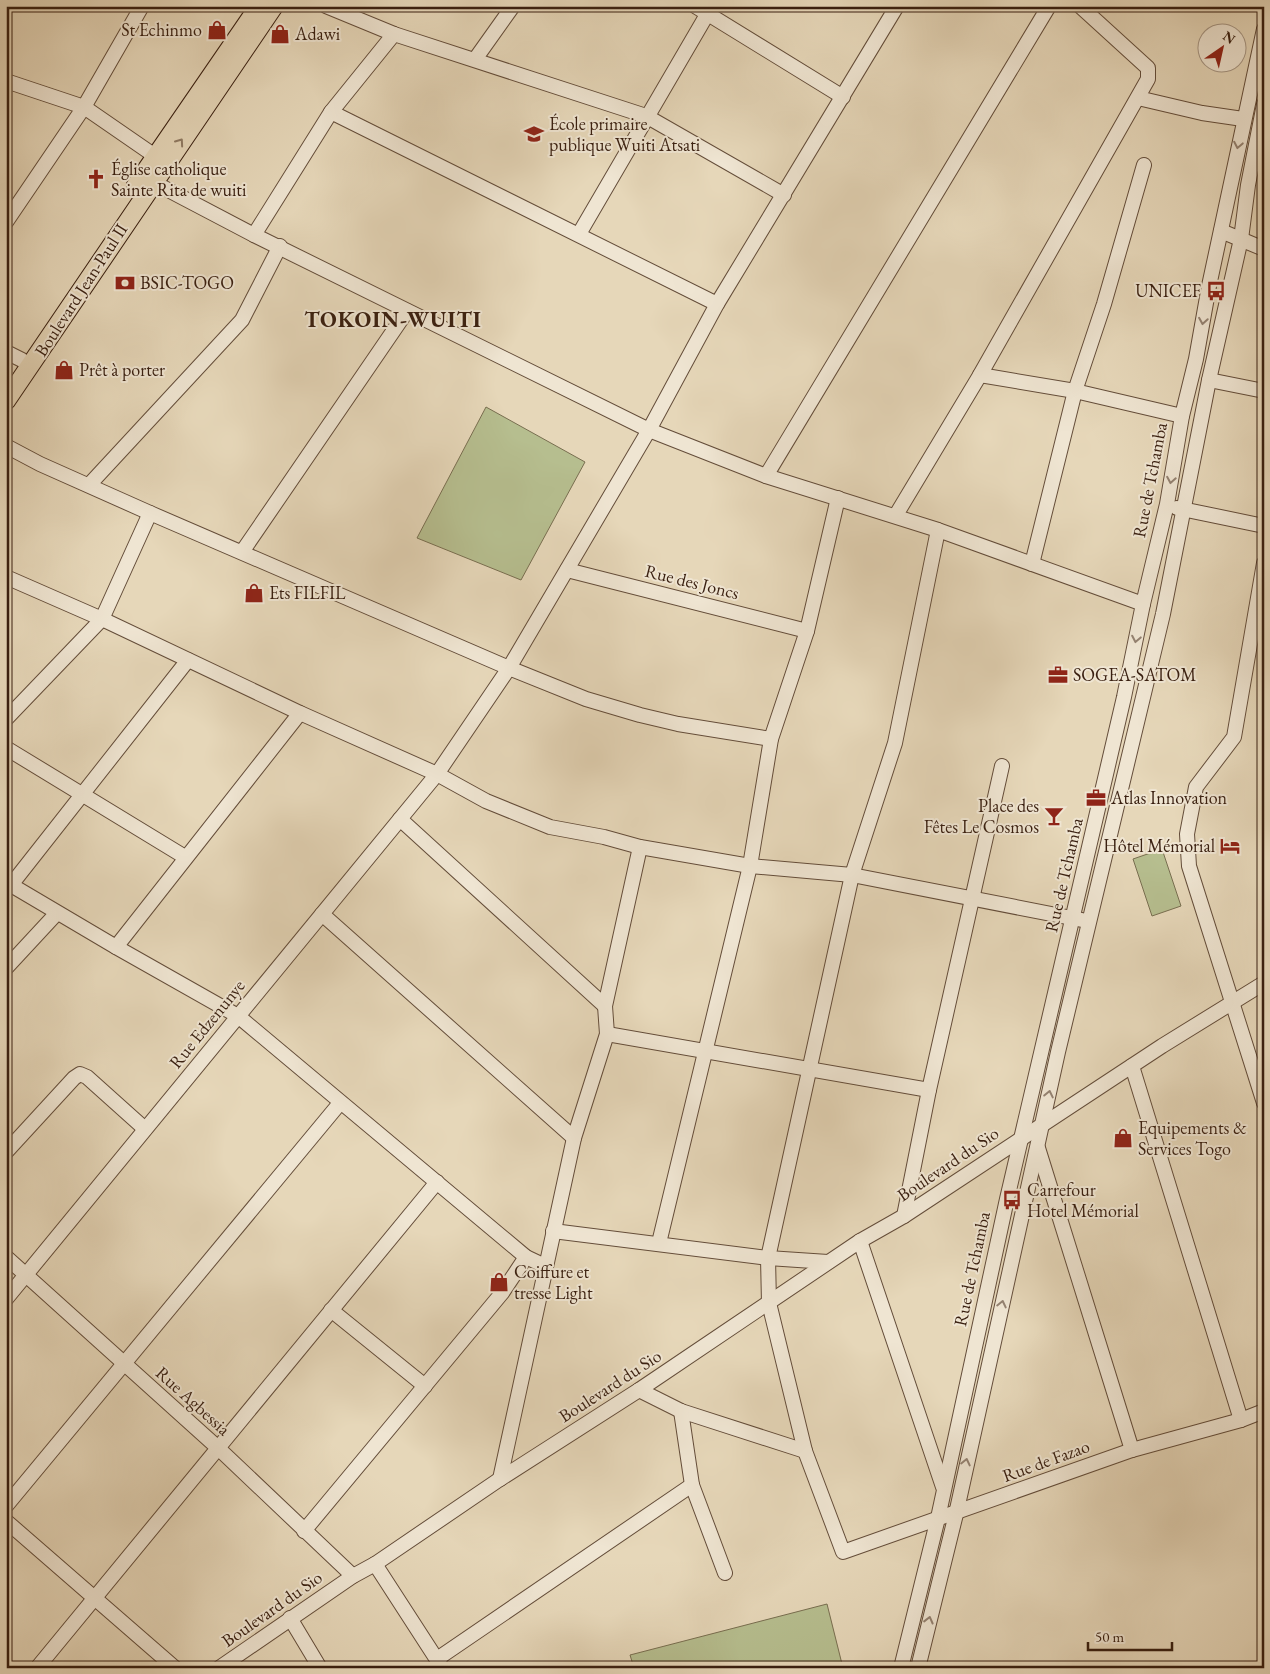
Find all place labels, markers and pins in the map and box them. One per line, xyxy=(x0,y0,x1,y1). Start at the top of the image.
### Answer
place label: St Echinmo xyxy=(121,18,202,41)
shop icon: St Echinmo xyxy=(206,19,228,41)
place label: Adawi xyxy=(294,22,341,45)
shop icon: Adawi xyxy=(269,23,291,45)
place label: École primaire publique Wuiti Atsati xyxy=(549,112,701,156)
school or university icon: École primaire publique Wuiti Atsati xyxy=(523,123,545,145)
place label: Église catholique Sainte Rita de wuiti xyxy=(111,157,247,201)
church icon: Église catholique Sainte Rita de wuiti xyxy=(85,168,107,190)
place label: BSIC-TOGO xyxy=(140,271,234,294)
bank icon: BSIC-TOGO xyxy=(114,272,136,294)
place label: UNICEF xyxy=(1135,279,1201,302)
bus stop icon: UNICEF xyxy=(1205,280,1227,302)
place label: Prêt à porter xyxy=(79,358,165,381)
shop icon: Prêt à porter xyxy=(53,359,75,381)
place label: Ets FILFIL xyxy=(269,581,346,604)
shop icon: Ets FILFIL xyxy=(243,582,265,604)
place label: SOGEA-SATOM xyxy=(1073,663,1197,686)
office icon: SOGEA-SATOM xyxy=(1047,664,1069,686)
place label: Atlas Innovation xyxy=(1110,786,1228,809)
office icon: Atlas Innovation xyxy=(1085,787,1107,809)
place label: Place des Fêtes Le Cosmos xyxy=(924,794,1039,838)
bar icon: Place des Fêtes Le Cosmos xyxy=(1043,805,1065,827)
place label: Hôtel Mémorial xyxy=(1103,834,1215,857)
hotel icon: Hôtel Mémorial xyxy=(1219,835,1241,857)
place label: Equipements & Services Togo xyxy=(1138,1116,1247,1160)
shop icon: Equipements & Services Togo xyxy=(1112,1127,1134,1149)
place label: Carrefour Hotel Mémorial xyxy=(1027,1178,1139,1222)
bus stop icon: Carrefour Hotel Mémorial xyxy=(1001,1189,1023,1211)
place label: Coiffure et tresse Light xyxy=(514,1260,593,1304)
shop icon: Coiffure et tresse Light xyxy=(488,1271,510,1293)

